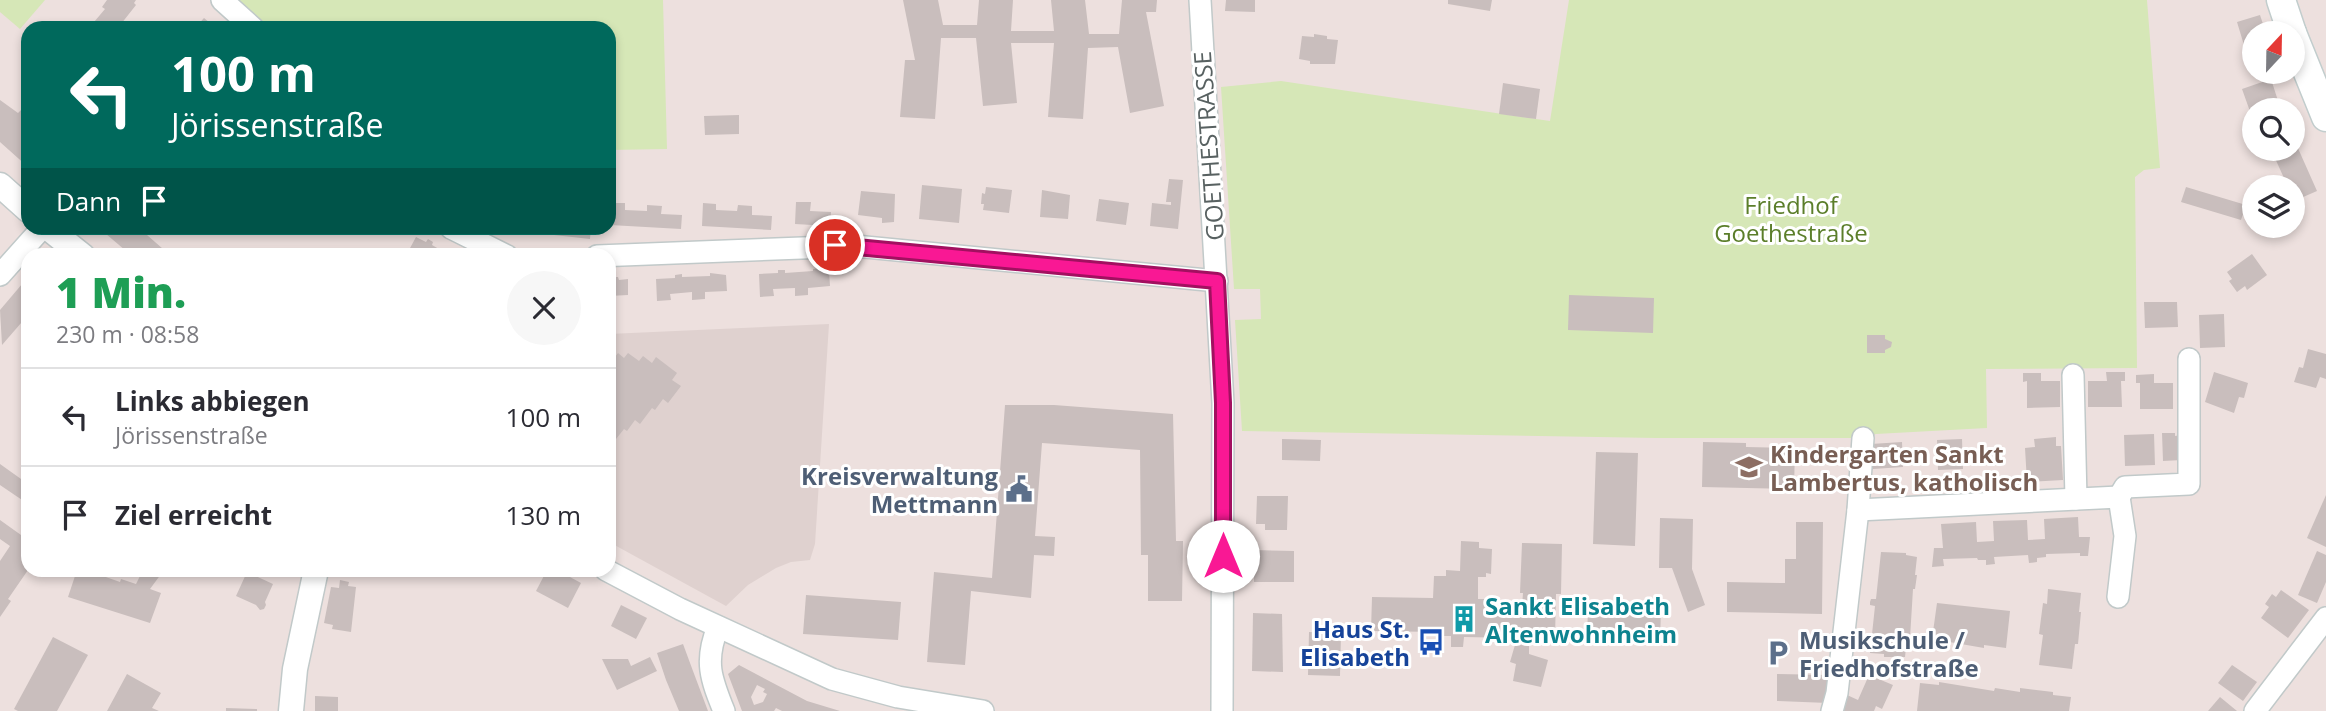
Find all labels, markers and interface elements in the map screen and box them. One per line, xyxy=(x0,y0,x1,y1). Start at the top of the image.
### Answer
north arrow xyxy=(2242,21,2305,84)
map controls xyxy=(2242,21,2305,238)
text: 100 m xyxy=(171,40,316,106)
icon: left xyxy=(56,49,147,140)
street label: GOETHESTRASSE xyxy=(1185,50,1231,242)
button: search xyxy=(2242,98,2305,161)
text: Jörissenstraße xyxy=(171,103,384,146)
button: layers xyxy=(2242,175,2305,238)
icon: arrive xyxy=(135,182,173,220)
text: Dann xyxy=(56,183,121,219)
park label: Friedhof Goethestraße xyxy=(1714,188,1868,249)
pin xyxy=(805,215,865,275)
icon: arrive xyxy=(816,226,854,264)
text: 1 Min. xyxy=(56,263,186,320)
button: close xyxy=(507,271,581,345)
text: 230 m · 08:58 xyxy=(56,318,199,350)
text: Links abbiegen xyxy=(115,383,310,419)
icon: left xyxy=(56,398,94,436)
text: 100 m xyxy=(506,399,581,435)
text: Jörissenstraße xyxy=(115,419,268,451)
place label: Kindergarten Sankt Lambertus, katholisch xyxy=(1770,437,2038,498)
school or university icon: Kindergarten Sankt Lambertus, katholisch xyxy=(1734,452,1764,482)
place label: Kreisverwaltung Mettmann xyxy=(801,459,998,520)
public building icon: Kreisverwaltung Mettmann xyxy=(1004,474,1034,504)
icon: arrive xyxy=(56,496,94,534)
text: Ziel erreicht xyxy=(115,497,272,533)
text: 130 m xyxy=(506,497,581,533)
position arrow xyxy=(1186,519,1260,593)
place label: Sankt Elisabeth Altenwohnheim xyxy=(1485,589,1677,650)
building icon: Sankt Elisabeth Altenwohnheim xyxy=(1449,604,1479,634)
place label: Haus St. Elisabeth xyxy=(1300,612,1410,673)
place label: Musikschule / Friedhofstraße xyxy=(1799,623,1979,684)
bus stop icon: Haus St. Elisabeth xyxy=(1416,627,1446,657)
parking icon: Musikschule / Friedhofstraße xyxy=(1763,638,1793,668)

